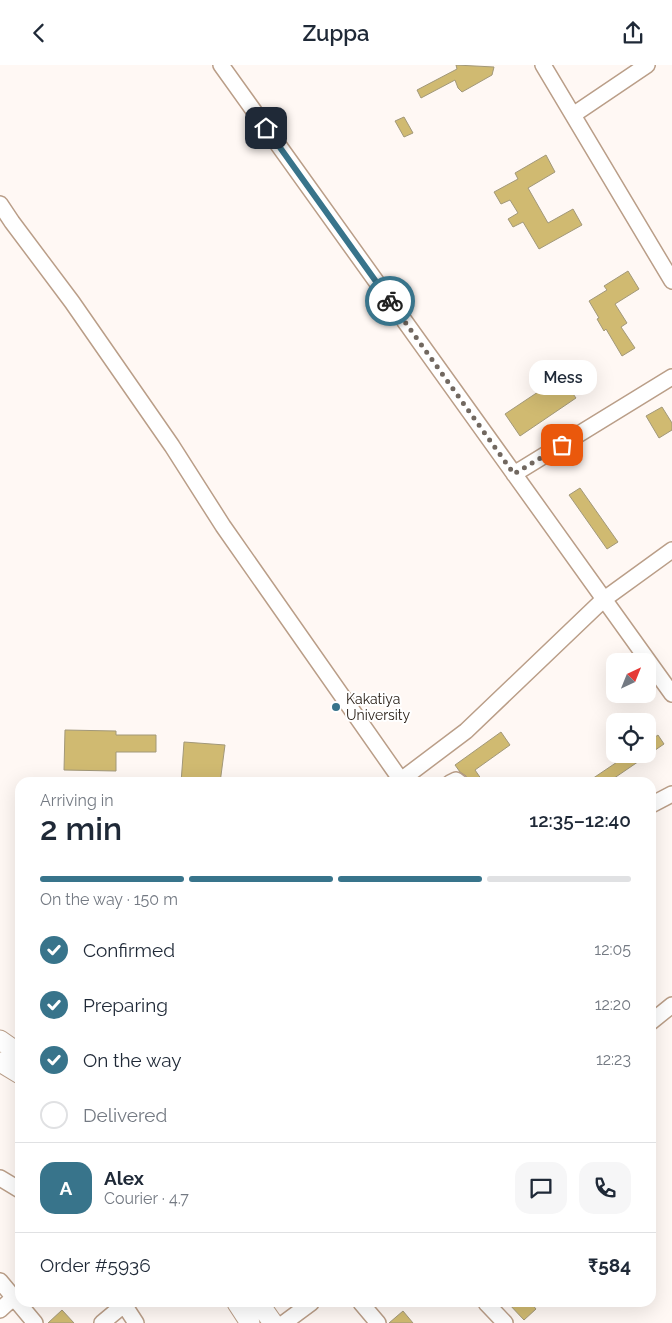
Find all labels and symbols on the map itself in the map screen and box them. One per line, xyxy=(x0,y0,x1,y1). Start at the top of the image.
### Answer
pin xyxy=(245,107,287,149)
courier xyxy=(365,276,415,326)
callout: Mess xyxy=(528,360,596,395)
pin xyxy=(541,424,583,466)
north arrow xyxy=(606,653,656,703)
place label: Kakatiya University xyxy=(346,691,411,723)
marker: Kakatiya University xyxy=(330,701,342,713)

